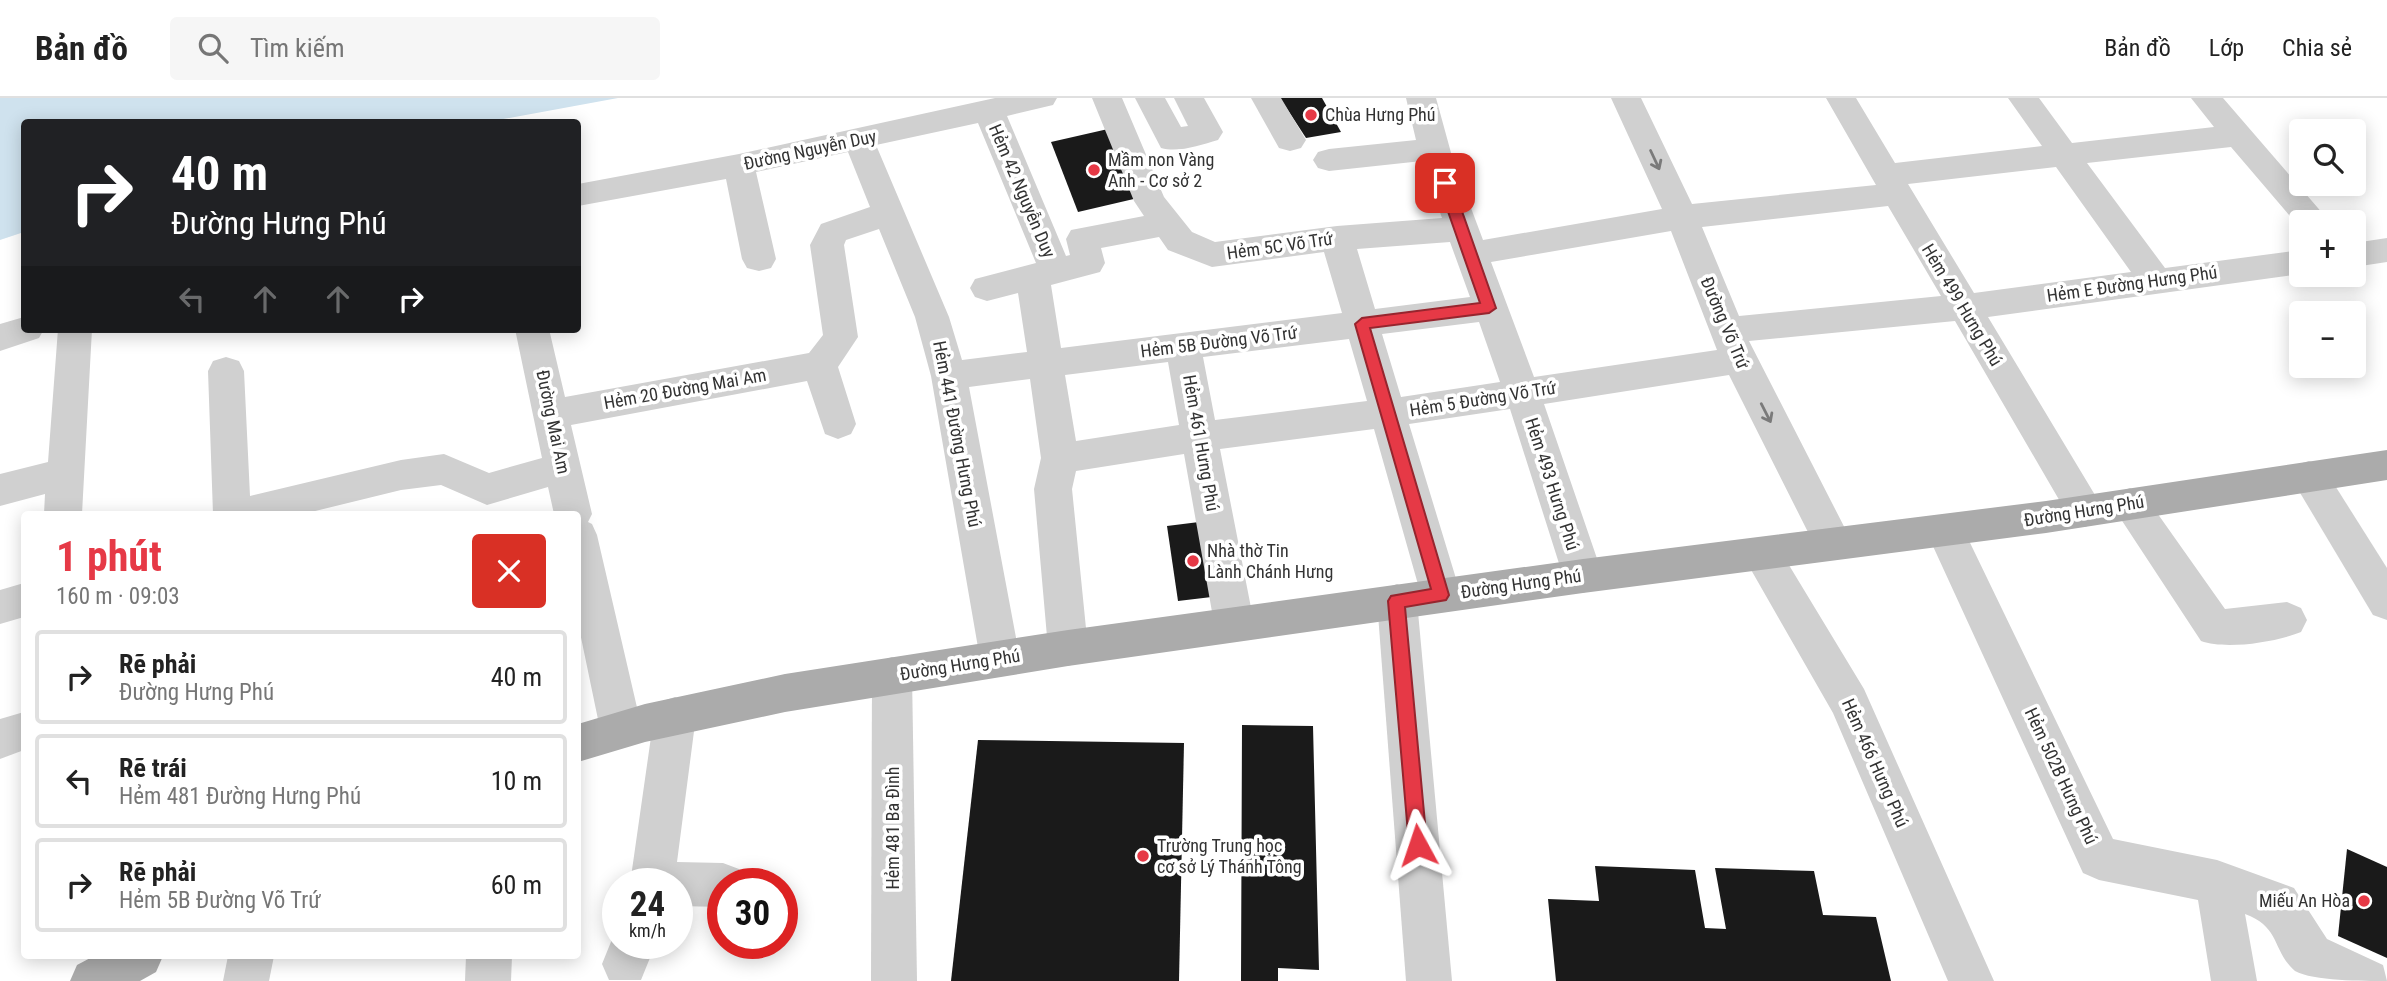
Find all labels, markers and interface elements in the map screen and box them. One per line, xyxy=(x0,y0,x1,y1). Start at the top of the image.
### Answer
search box xyxy=(170,17,660,80)
text: Bản đồ xyxy=(35,29,128,68)
icon: search xyxy=(194,29,232,67)
text: Tìm kiếm xyxy=(250,33,345,63)
text: Bản đồ xyxy=(2104,34,2171,62)
text: Lớp xyxy=(2209,34,2244,62)
text: Chia sẻ xyxy=(2282,34,2352,62)
place label: Chùa Hưng Phú xyxy=(1325,104,1436,125)
marker: Chùa Hưng Phú xyxy=(1303,107,1319,123)
map controls xyxy=(2289,119,2366,378)
button: search xyxy=(2289,119,2366,196)
street label: Hẻm 42 Nguyễn Duy xyxy=(985,121,1060,261)
street label: Đường Nguyễn Duy xyxy=(742,125,879,174)
text: 40 m xyxy=(171,145,268,202)
icon: right xyxy=(56,147,147,238)
place label: Mầm non Vàng Anh - Cơ sở 2 xyxy=(1108,149,1214,191)
one-way arrow xyxy=(1649,149,1663,170)
pin xyxy=(1415,153,1475,213)
marker: Mầm non Vàng Anh - Cơ sở 2 xyxy=(1086,162,1102,178)
icon: arrive xyxy=(1426,164,1464,202)
text: Đường Hưng Phú xyxy=(171,204,387,242)
button: + xyxy=(2289,210,2366,287)
street label: Hẻm 5C Võ Trứ xyxy=(1225,228,1335,263)
street label: Hẻm 499 Hưng Phú xyxy=(1918,240,2007,369)
street label: Hẻm E Đường Hưng Phú xyxy=(2045,261,2218,306)
street label: Đường Võ Trứ xyxy=(1697,274,1754,372)
icon: left xyxy=(173,280,211,318)
icon: ahead xyxy=(246,280,284,318)
icon: ahead xyxy=(319,280,357,318)
icon: right xyxy=(392,280,430,318)
button: − xyxy=(2289,301,2366,378)
street label: Hẻm 5B Đường Võ Trứ xyxy=(1139,321,1299,362)
street label: Hẻm 441 Đường Hưng Phú xyxy=(929,339,986,529)
street label: Hẻm 20 Đường Mai Am xyxy=(602,364,768,413)
street label: Đường Mai Am xyxy=(532,368,575,476)
street label: Hẻm 461 Hưng Phú xyxy=(1179,373,1224,513)
street label: Hẻm 5 Đường Võ Trứ xyxy=(1408,377,1558,420)
one-way arrow xyxy=(1760,402,1774,423)
street label: Hẻm 493 Hưng Phú xyxy=(1521,415,1584,553)
street label: Đường Hưng Phú xyxy=(2022,491,2146,530)
text: 1 phút xyxy=(56,532,162,581)
button: close xyxy=(472,534,546,608)
place label: Nhà thờ Tin Lành Chánh Hưng xyxy=(1207,540,1333,582)
marker: Nhà thờ Tin Lành Chánh Hưng xyxy=(1185,553,1201,569)
street label: Đường Hưng Phú xyxy=(1459,565,1582,602)
text: 160 m · 09:03 xyxy=(56,583,180,610)
street label: Đường Hưng Phú xyxy=(898,645,1022,684)
text: Rẽ phải xyxy=(119,649,196,679)
icon: right xyxy=(60,658,98,696)
text: 40 m xyxy=(491,662,542,692)
text: Đường Hưng Phú xyxy=(119,679,274,706)
street label: Hẻm 466 Hưng Phú xyxy=(1838,695,1913,830)
street label: Hẻm 502B Hưng Phú xyxy=(2021,704,2102,847)
text: Rẽ trái xyxy=(119,753,187,783)
icon: left xyxy=(60,762,98,800)
text: 10 m xyxy=(491,766,542,796)
street label: Hẻm 481 Ba Đình xyxy=(882,767,903,889)
text: Hẻm 481 Đường Hưng Phú xyxy=(119,783,361,810)
position arrow xyxy=(1381,808,1455,882)
place label: Trường Trung học cơ sở Lý Thánh Tông xyxy=(1157,835,1302,877)
marker: Trường Trung học cơ sở Lý Thánh Tông xyxy=(1135,848,1151,864)
text: Rẽ phải xyxy=(119,857,196,887)
icon: right xyxy=(60,866,98,904)
speed limit sign: 30 xyxy=(707,868,798,959)
text: 60 m xyxy=(491,870,542,900)
text: 24 xyxy=(630,884,665,925)
text: Hẻm 5B Đường Võ Trứ xyxy=(119,887,321,914)
place label: Miếu An Hòa xyxy=(2259,890,2350,911)
marker: Miếu An Hòa xyxy=(2356,893,2372,909)
text: km/h xyxy=(629,920,666,941)

